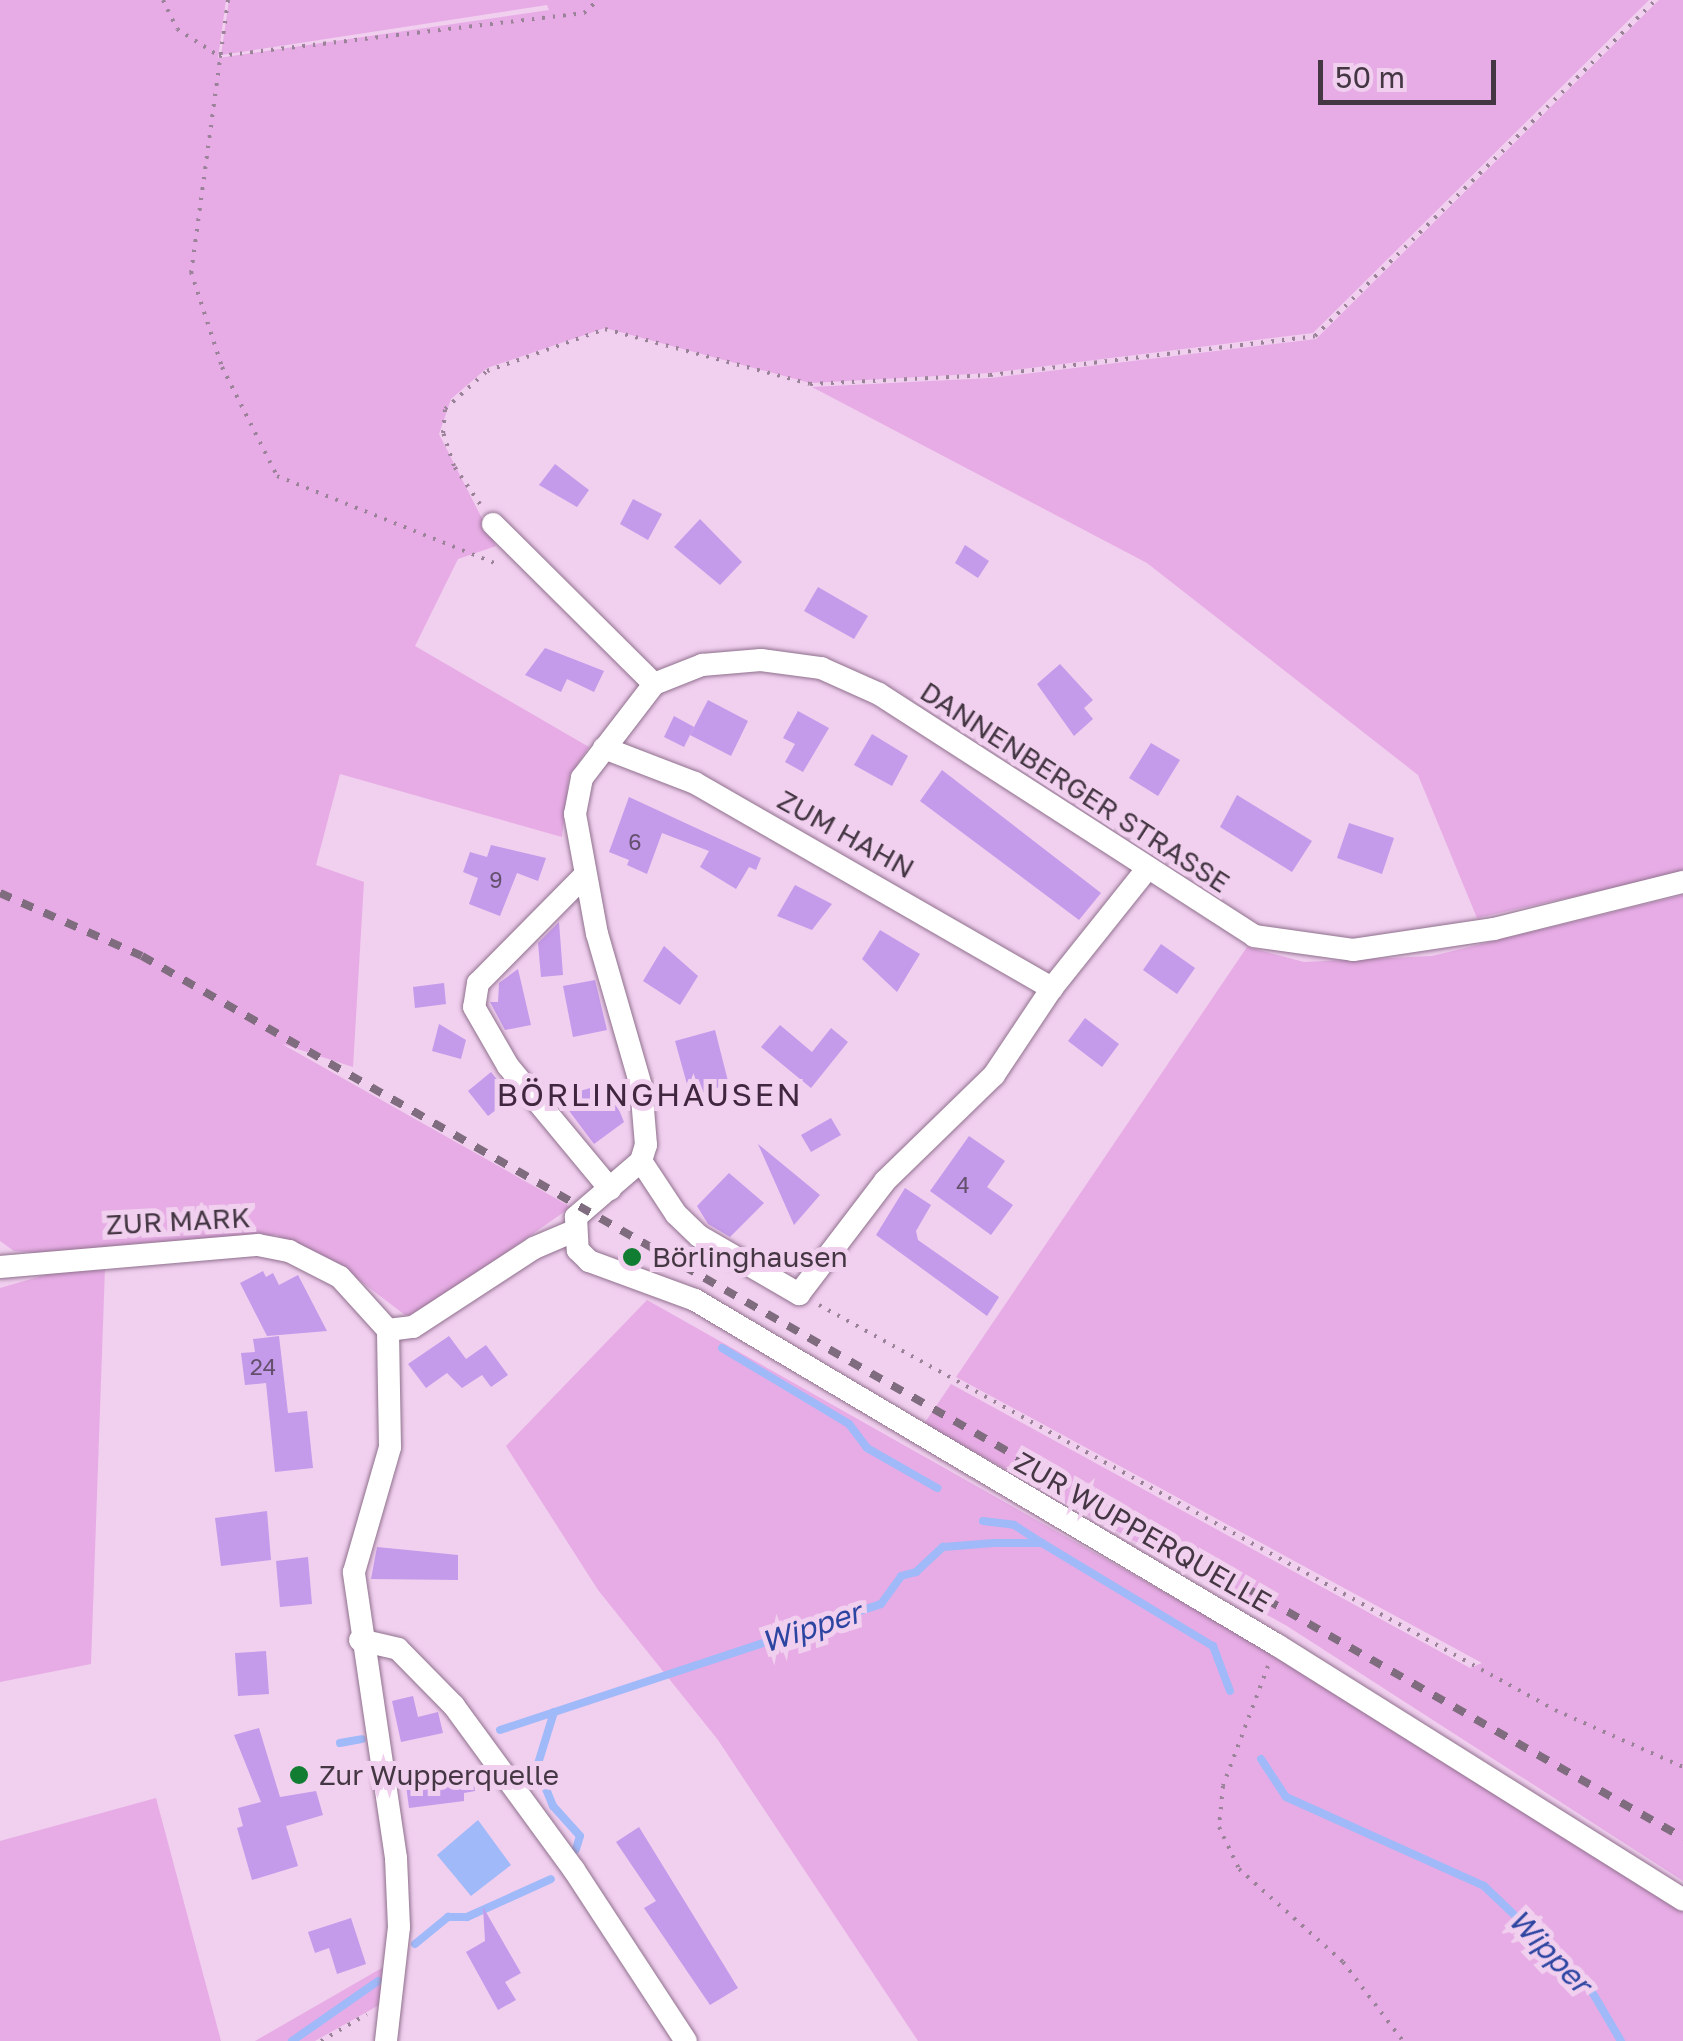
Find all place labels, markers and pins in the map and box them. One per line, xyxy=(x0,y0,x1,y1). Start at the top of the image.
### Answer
place label: Börlinghausen xyxy=(652,1240,848,1274)
marker: Börlinghausen xyxy=(621,1246,643,1268)
place label: Zur Wupperquelle xyxy=(319,1758,559,1792)
marker: Zur Wupperquelle xyxy=(288,1764,310,1786)

